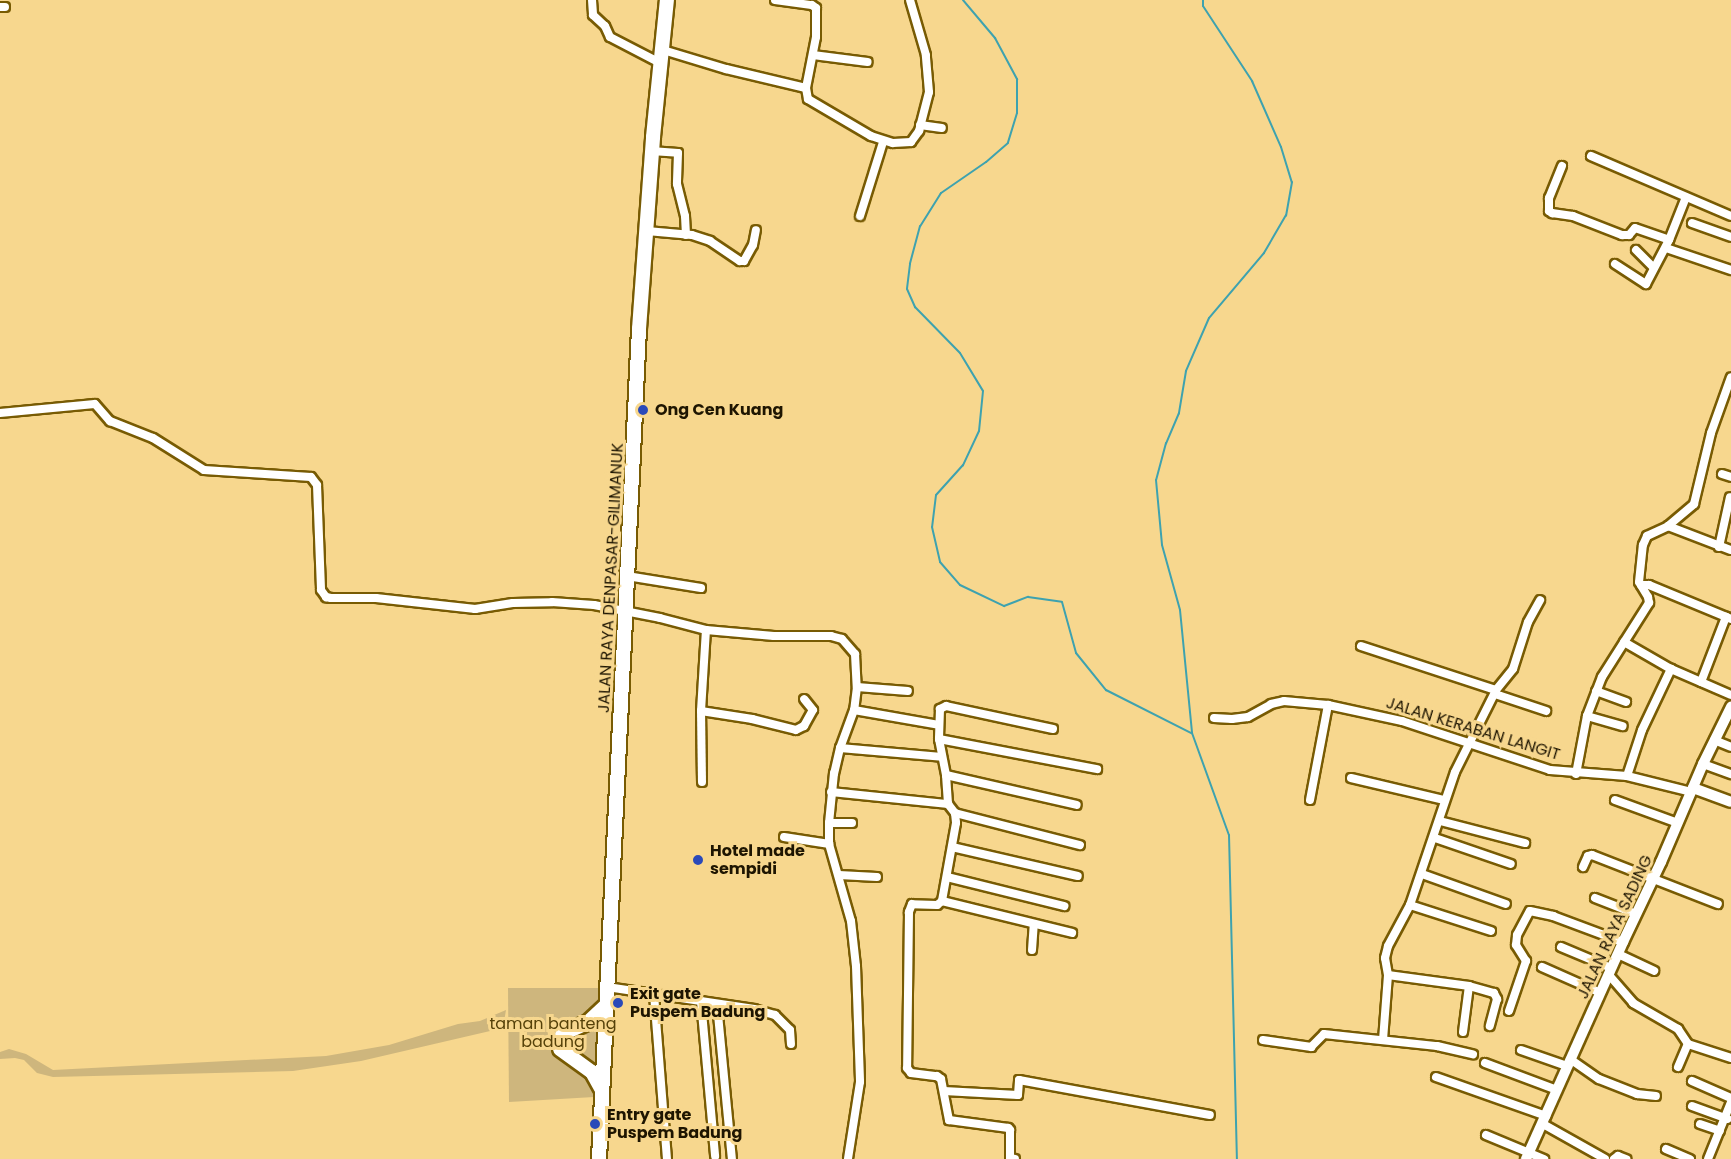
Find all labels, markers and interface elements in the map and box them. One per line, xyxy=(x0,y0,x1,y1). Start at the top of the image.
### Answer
place label: Ong Cen Kuang xyxy=(655,400,783,420)
marker: Ong Cen Kuang xyxy=(636,403,650,417)
street label: JALAN RAYA DENPASAR-GILIMANUK xyxy=(594,443,628,713)
street label: JALAN KERABAN LANGIT xyxy=(1384,693,1562,765)
place label: Hotel made sempidi xyxy=(710,841,805,879)
street label: JALAN RAYA SADING xyxy=(1573,852,1657,1002)
marker: Hotel made sempidi xyxy=(691,853,705,867)
place label: Exit gate Puspem Badung xyxy=(630,984,765,1022)
marker: Exit gate Puspem Badung xyxy=(611,996,625,1010)
park label: taman banteng badung xyxy=(489,1014,617,1052)
place label: Entry gate Puspem Badung xyxy=(607,1105,742,1143)
marker: Entry gate Puspem Badung xyxy=(588,1117,602,1131)

